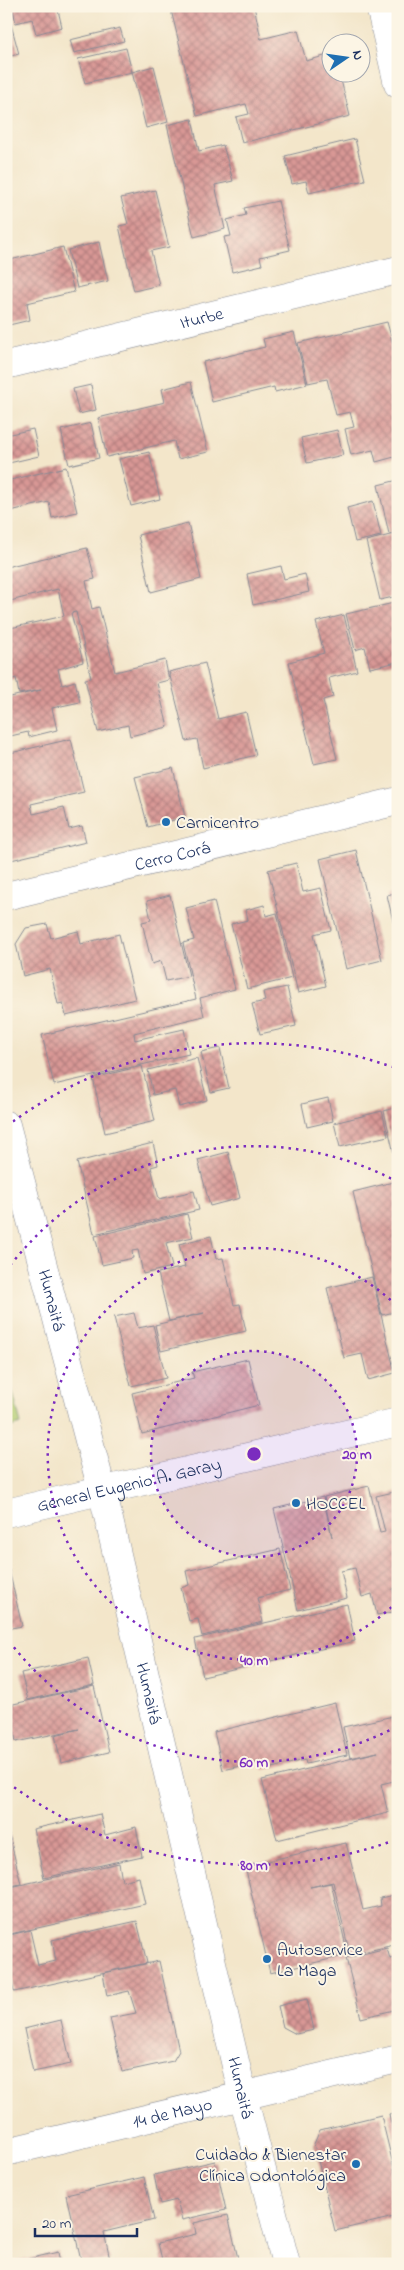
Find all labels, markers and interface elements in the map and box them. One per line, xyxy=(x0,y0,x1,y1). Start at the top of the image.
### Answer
north arrow xyxy=(322,32,372,82)
text: N xyxy=(346,48,368,62)
street label: Iturbe xyxy=(178,302,227,337)
place label: Carnicentro xyxy=(176,811,259,837)
marker: Carnicentro xyxy=(160,816,172,828)
street label: Cerro Corá xyxy=(132,836,213,879)
street label: Humaitá xyxy=(30,1267,71,1334)
text: 20 m xyxy=(341,1444,372,1466)
centre of rings xyxy=(245,1445,263,1463)
street label: General Eugenio A. Garay xyxy=(35,1453,224,1520)
place label: HOCCEL xyxy=(306,1492,365,1518)
marker: HOCCEL xyxy=(290,1497,302,1509)
text: 40 m xyxy=(239,1650,268,1672)
street label: Humaitá xyxy=(128,1660,167,1727)
text: 60 m xyxy=(239,1752,269,1774)
text: 80 m xyxy=(239,1855,268,1877)
place label: Autoservice La Maga xyxy=(277,1938,364,1986)
marker: Autoservice La Maga xyxy=(261,1953,273,1965)
street label: Humaitá xyxy=(219,2055,259,2122)
street label: 14 de Mayo xyxy=(130,2092,215,2136)
place label: Cuidado & Bienestar Clínica Odontológica xyxy=(195,2143,346,2191)
marker: Cuidado & Bienestar Clínica Odontológica xyxy=(350,2158,362,2170)
scale bar xyxy=(35,2205,138,2237)
text: 20 m xyxy=(42,2213,72,2235)

